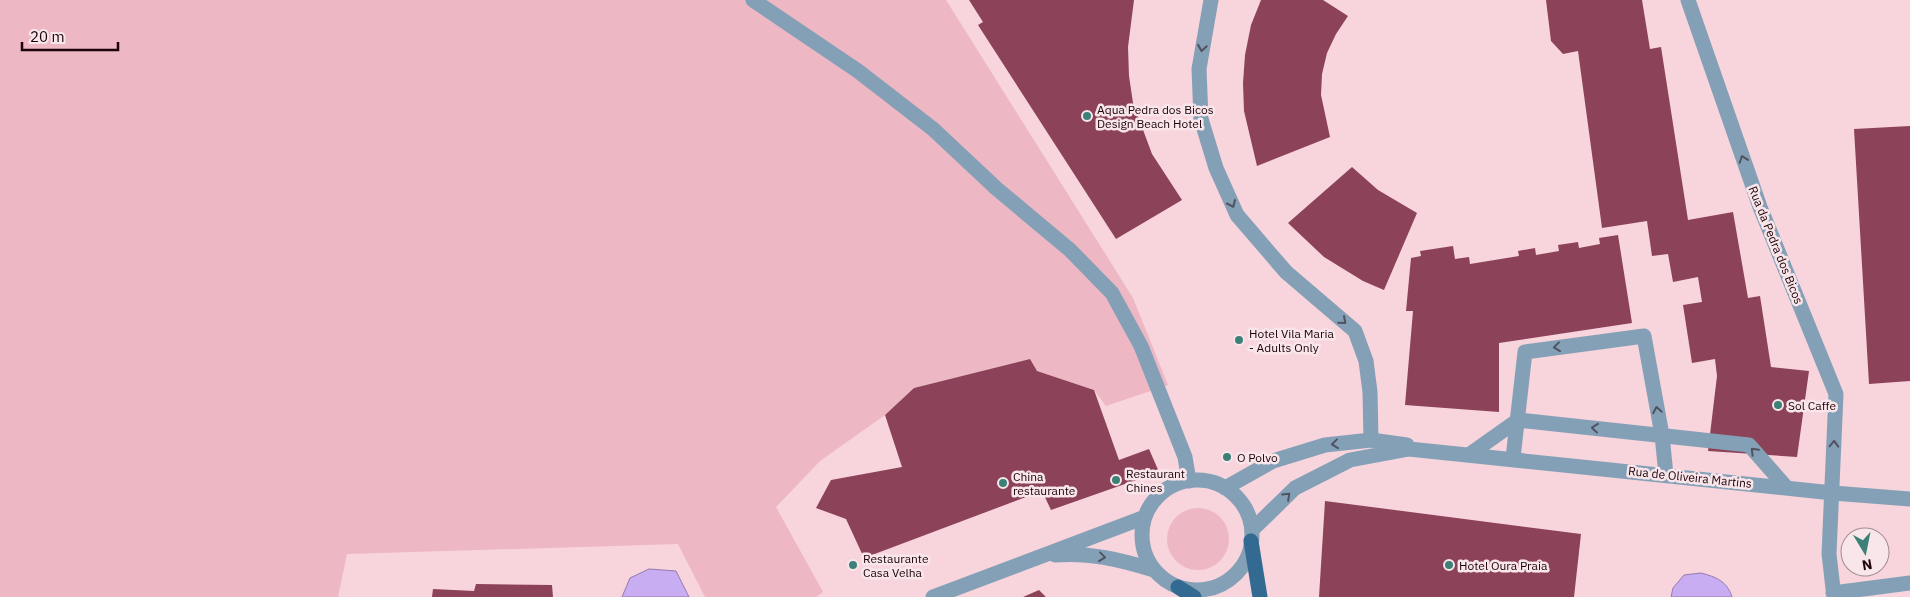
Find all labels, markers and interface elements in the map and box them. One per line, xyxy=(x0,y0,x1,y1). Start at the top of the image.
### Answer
scale bar xyxy=(22,20,119,52)
text: 20 m xyxy=(30,27,65,46)
one-way arrow xyxy=(1198,43,1208,52)
place label: Aqua Pedra dos Bicos Design Beach Hotel xyxy=(1097,102,1214,131)
marker: Aqua Pedra dos Bicos Design Beach Hotel xyxy=(1081,110,1093,122)
one-way arrow xyxy=(1739,156,1749,164)
street label: Rua da Pedra dos Bicos xyxy=(1745,184,1807,306)
one-way arrow xyxy=(1226,199,1236,208)
one-way arrow xyxy=(1338,315,1347,324)
place label: Hotel Vila Maria - Adults Only xyxy=(1249,326,1334,355)
marker: Hotel Vila Maria - Adults Only xyxy=(1233,334,1245,346)
one-way arrow xyxy=(1552,342,1561,352)
place label: Sol Caffe xyxy=(1788,398,1836,413)
marker: Sol Caffe xyxy=(1772,399,1784,411)
one-way arrow xyxy=(1653,405,1663,414)
one-way arrow xyxy=(1590,423,1598,434)
one-way arrow xyxy=(1331,438,1339,449)
one-way arrow xyxy=(1829,440,1839,448)
one-way arrow xyxy=(1750,448,1759,457)
place label: O Polvo xyxy=(1237,450,1278,465)
marker: O Polvo xyxy=(1221,451,1233,463)
street label: Rua de Oliveira Martins xyxy=(1627,463,1753,491)
place label: Restaurant Chines xyxy=(1126,466,1185,495)
place label: China restaurante xyxy=(1013,469,1076,498)
marker: Restaurant Chines xyxy=(1110,474,1122,486)
marker: China restaurante xyxy=(997,477,1009,489)
one-way arrow xyxy=(1281,493,1290,502)
north arrow xyxy=(1840,527,1890,577)
place label: Restaurante Casa Velha xyxy=(863,551,929,580)
one-way arrow xyxy=(1098,551,1106,562)
text: N xyxy=(1861,555,1874,575)
place label: Hotel Oura Praia xyxy=(1459,558,1548,573)
marker: Restaurante Casa Velha xyxy=(847,559,859,571)
marker: Hotel Oura Praia xyxy=(1443,559,1455,571)

